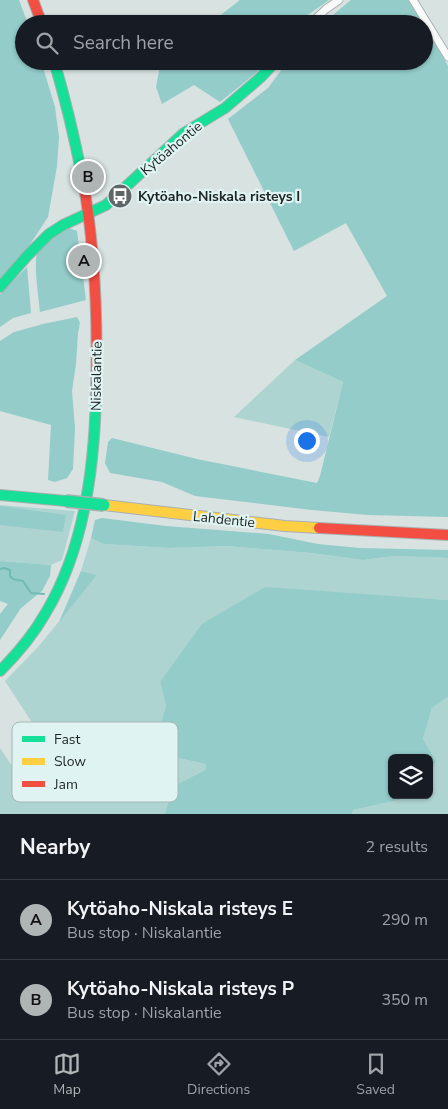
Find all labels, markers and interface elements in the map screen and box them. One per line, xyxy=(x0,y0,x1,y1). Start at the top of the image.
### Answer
search box xyxy=(15,15,433,70)
icon: search xyxy=(33,29,61,57)
text: Search here xyxy=(73,30,174,56)
street label: Kytöahontie xyxy=(136,117,206,180)
pin: B xyxy=(72,158,104,196)
bus stop icon: Kytöaho-Niskala risteys I xyxy=(107,183,133,209)
place label: Kytöaho-Niskala risteys I xyxy=(138,187,300,206)
pin: A xyxy=(68,242,100,280)
street label: Niskalantie xyxy=(86,341,107,411)
your location xyxy=(294,428,320,454)
street label: Lahdentie xyxy=(192,507,256,532)
legend xyxy=(12,722,178,802)
text: Fast xyxy=(54,730,80,749)
text: Slow xyxy=(54,752,86,771)
map controls xyxy=(388,754,433,799)
button: layers xyxy=(388,754,433,799)
text: Jam xyxy=(53,775,78,794)
text: Nearby xyxy=(20,833,90,861)
text: 2 results xyxy=(366,836,428,858)
text: Kytöaho-Niskala risteys E xyxy=(67,896,293,922)
text: A xyxy=(30,909,42,931)
text: 290 m xyxy=(381,909,428,931)
text: Bus stop · Niskalantie xyxy=(67,922,222,944)
text: Kytöaho-Niskala risteys P xyxy=(67,976,294,1002)
text: B xyxy=(30,989,42,1011)
text: 350 m xyxy=(381,989,428,1011)
text: Bus stop · Niskalantie xyxy=(67,1002,222,1024)
tab: Map xyxy=(53,1050,81,1099)
tab: Directions xyxy=(187,1050,250,1099)
tab: Saved xyxy=(356,1050,395,1099)

